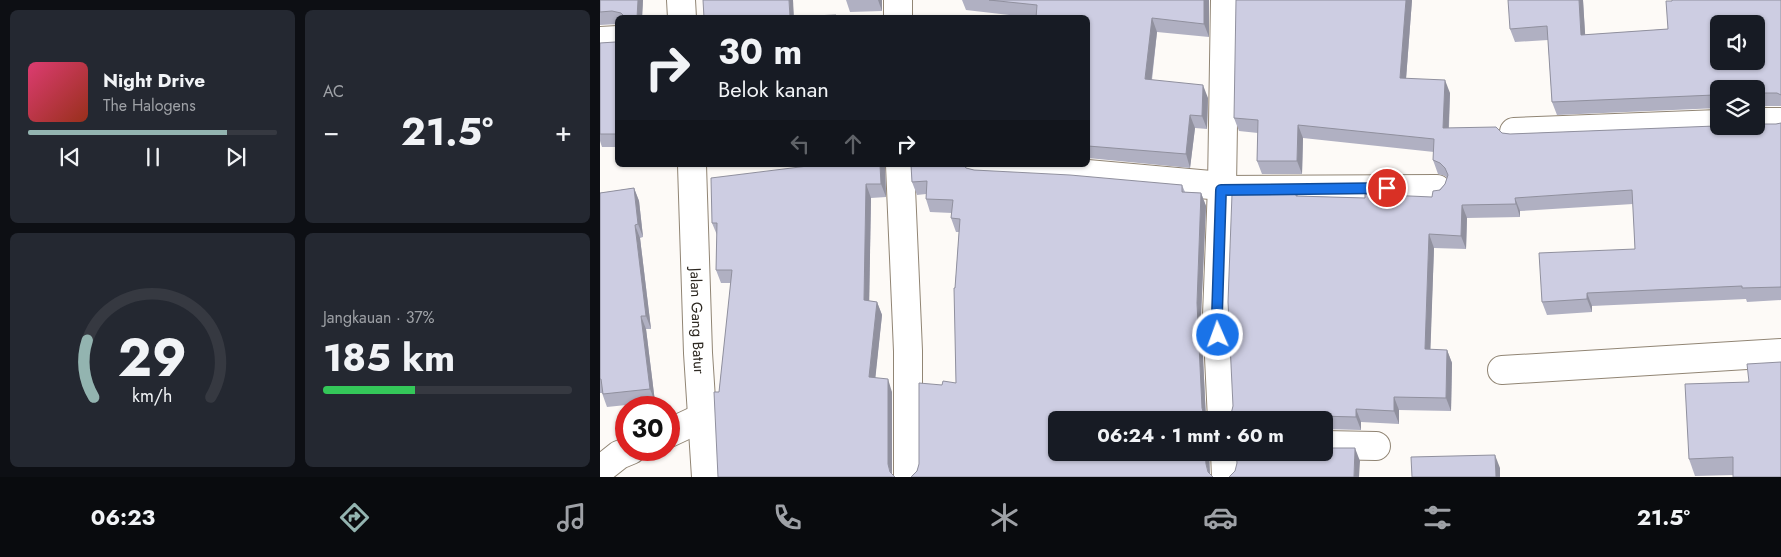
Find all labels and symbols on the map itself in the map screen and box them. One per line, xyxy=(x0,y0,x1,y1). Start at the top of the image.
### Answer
pin xyxy=(1366,167,1408,209)
street label: Jalan Gang Batur xyxy=(684,266,710,375)
position arrow xyxy=(1191,308,1243,360)
speed limit sign: 30 xyxy=(615,396,680,461)

